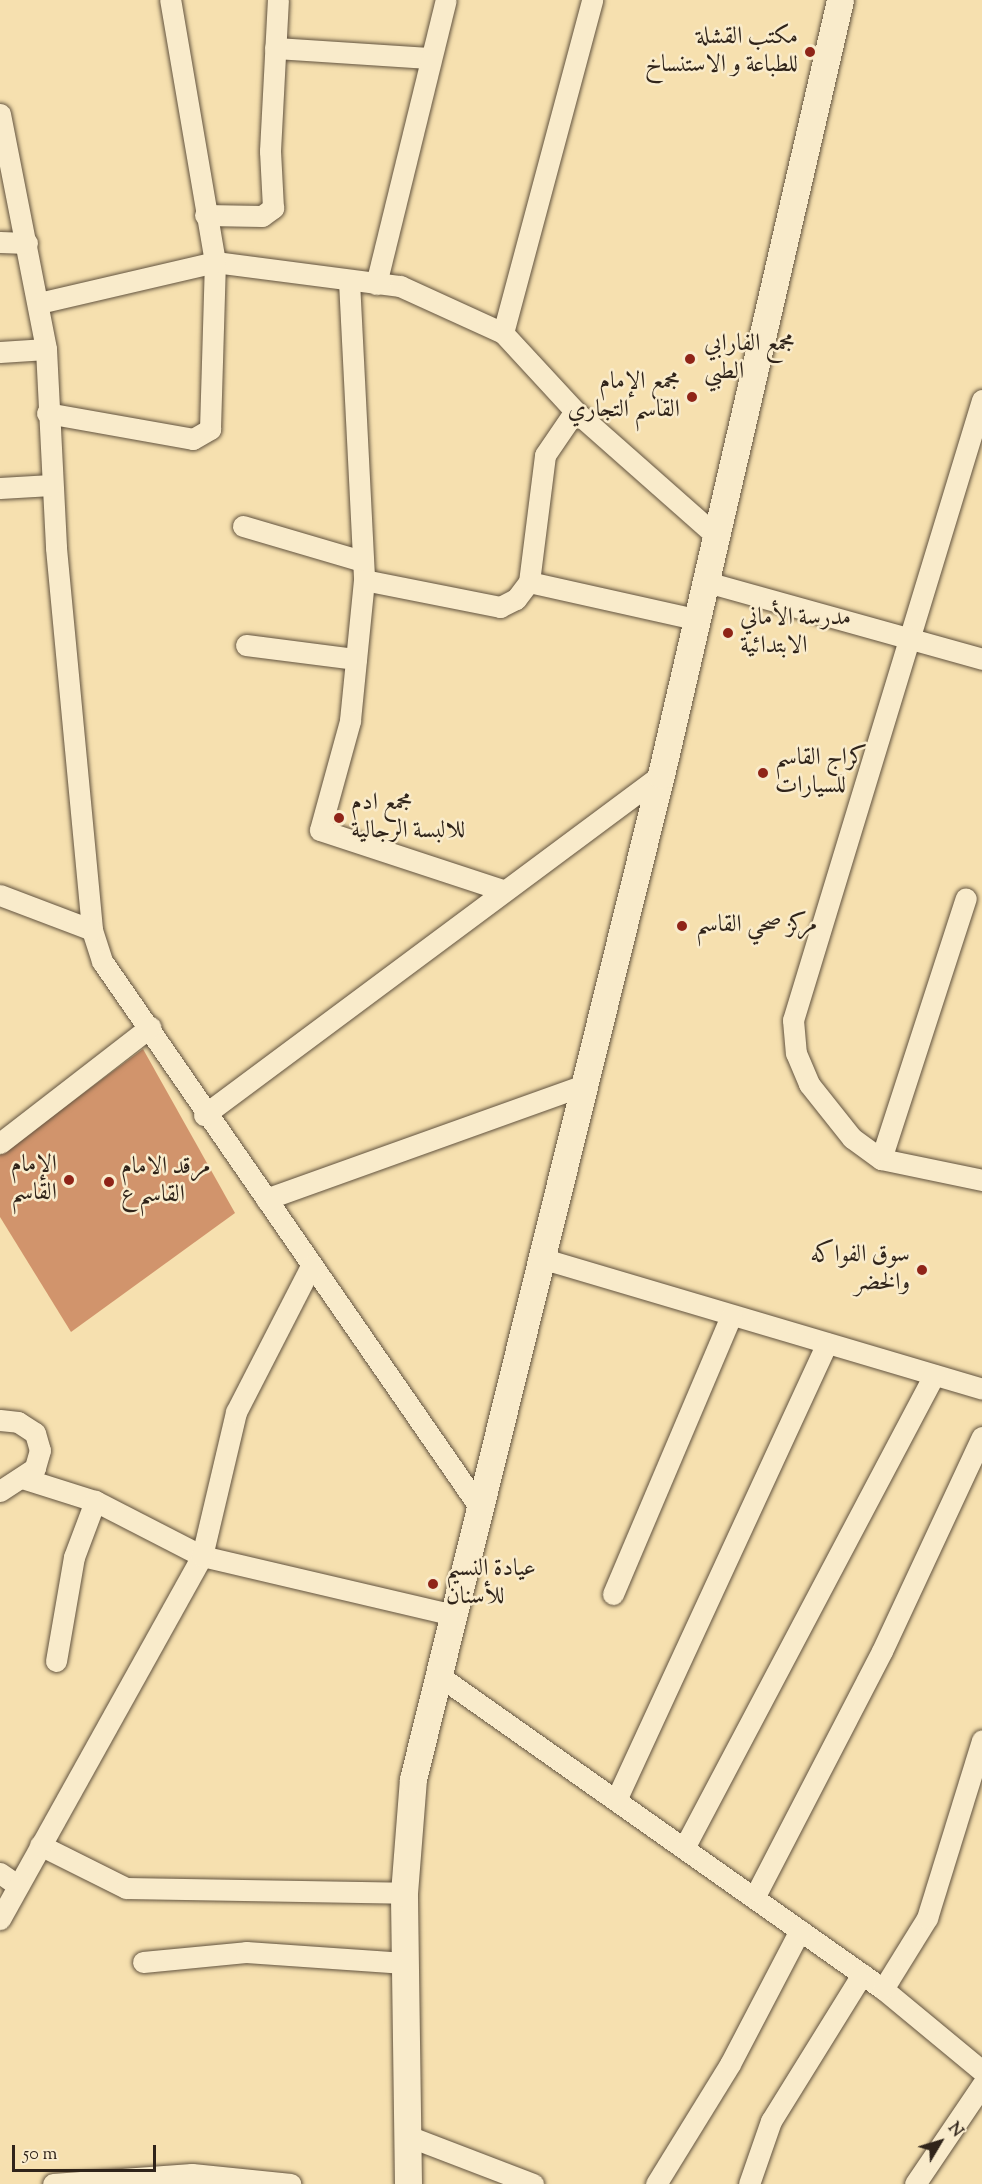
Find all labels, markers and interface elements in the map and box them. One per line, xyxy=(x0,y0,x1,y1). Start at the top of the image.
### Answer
place label: مكتب القشلة للطباعة و الاستنساخ xyxy=(645,24,798,80)
marker: مكتب القشلة للطباعة و الاستنساخ xyxy=(803,45,817,59)
place label: مجمع الفارابي الطبي xyxy=(704,331,795,387)
marker: مجمع الفارابي الطبي xyxy=(681,350,699,368)
place label: مجمع الإمام القاسم التجاري xyxy=(568,369,680,425)
marker: مجمع الإمام القاسم التجاري xyxy=(685,390,699,404)
place label: مدرسة الأماني الابتدائية xyxy=(740,605,851,661)
marker: مدرسة الأماني الابتدائية xyxy=(721,626,735,640)
place label: كراج القاسم للسيارات xyxy=(775,745,867,801)
marker: كراج القاسم للسيارات xyxy=(756,766,770,780)
place label: مجمع ادم للالبسة الرجالية xyxy=(351,790,465,846)
marker: مجمع ادم للالبسة الرجالية xyxy=(332,811,346,825)
place label: مركز صحي القاسم xyxy=(696,912,817,940)
marker: مركز صحي القاسم xyxy=(673,917,691,935)
place label: الإمام القاسم xyxy=(11,1152,57,1208)
place label: مرقد الامام القاسم ع xyxy=(121,1154,210,1210)
marker: الإمام القاسم xyxy=(62,1173,76,1187)
marker: مرقد الامام القاسم ع xyxy=(102,1175,116,1189)
place label: سوق الفواكه والخضر xyxy=(810,1242,910,1298)
marker: سوق الفواكه والخضر xyxy=(915,1263,929,1277)
place label: عيادة النسيم للأسنان xyxy=(446,1556,536,1612)
marker: عيادة النسيم للأسنان xyxy=(424,1575,442,1593)
north arrow xyxy=(910,2112,970,2172)
text: N xyxy=(942,2118,968,2143)
scale bar xyxy=(15,2133,159,2171)
text: 50 m xyxy=(23,2142,57,2168)

